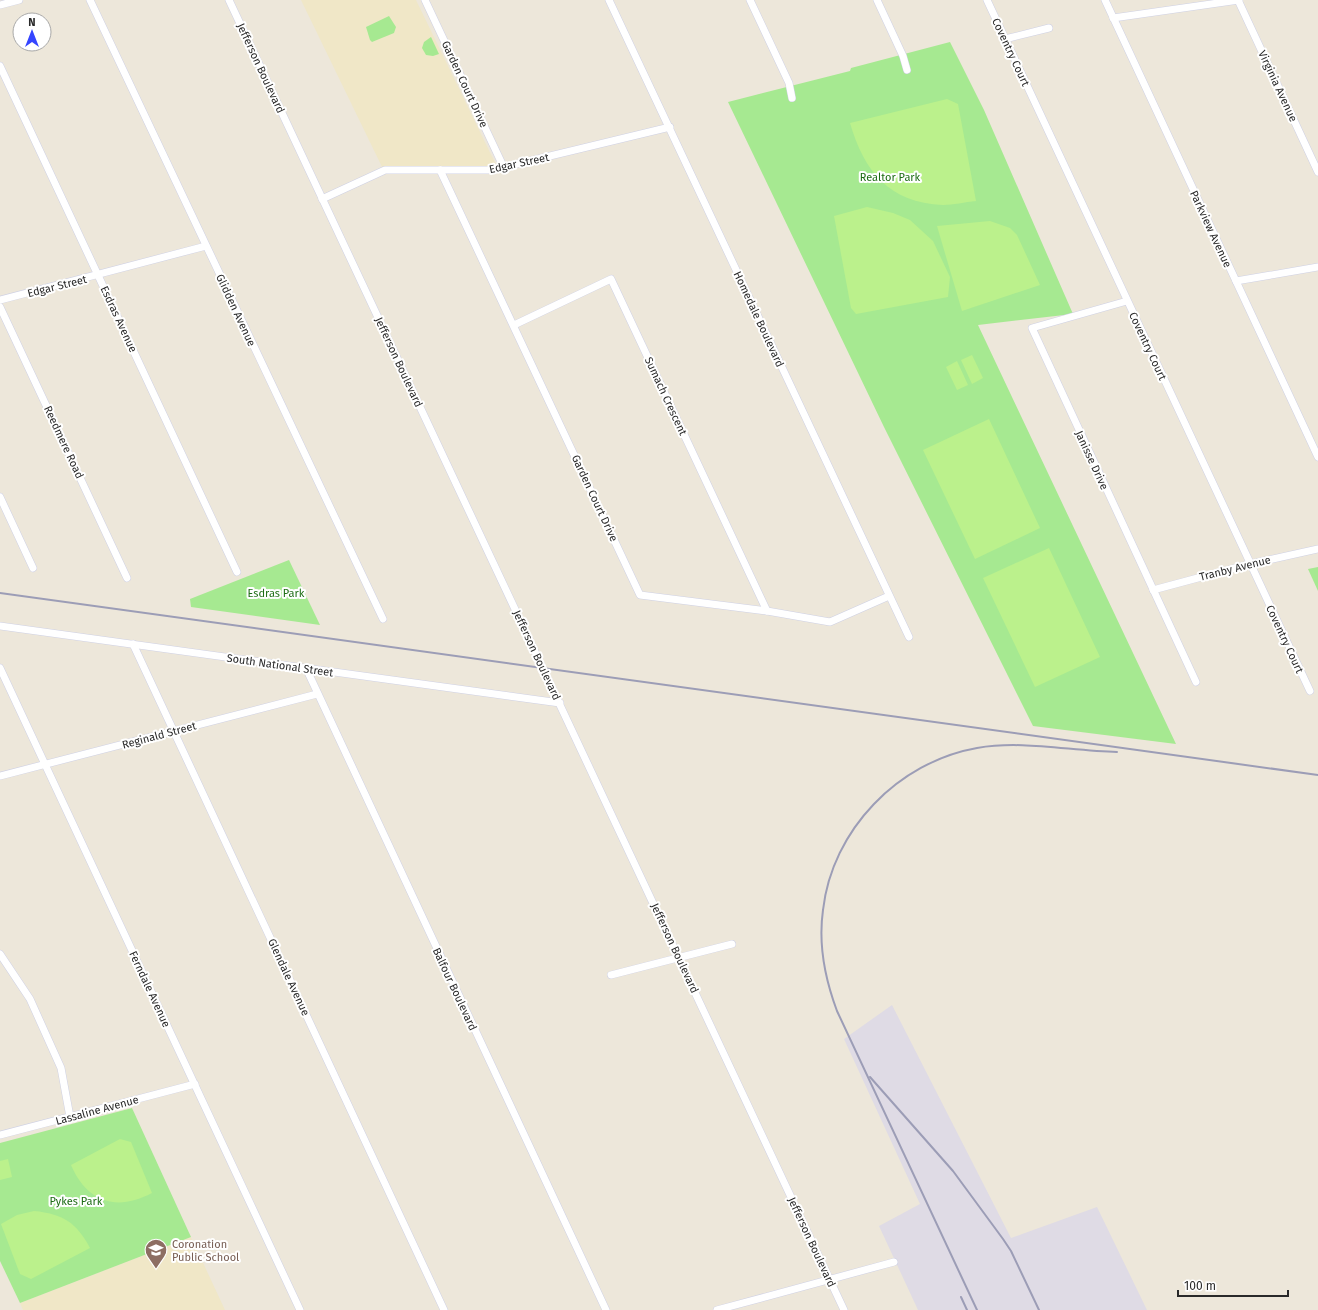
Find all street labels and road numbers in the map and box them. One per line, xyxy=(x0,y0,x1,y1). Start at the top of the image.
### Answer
street label: Coventry Court xyxy=(989,16,1032,88)
street label: Jefferson Boulevard xyxy=(234,21,287,115)
street label: Garden Court Drive xyxy=(439,39,490,130)
street label: Virginia Avenue xyxy=(1255,49,1300,124)
street label: Edgar Street xyxy=(488,151,550,176)
street label: Parkview Avenue xyxy=(1187,189,1234,270)
street label: Homedale Boulevard xyxy=(731,269,786,369)
street label: Glidden Avenue xyxy=(213,272,258,348)
street label: Edgar Street xyxy=(26,273,88,300)
street label: Esdras Avenue xyxy=(97,284,140,355)
street label: Coventry Court xyxy=(1126,310,1169,382)
street label: Jefferson Boulevard xyxy=(372,315,425,409)
street label: Sumach Crescent xyxy=(642,355,689,437)
street label: Reedmere Road xyxy=(41,404,86,481)
street label: Janisse Drive xyxy=(1072,429,1111,492)
street label: Garden Court Drive xyxy=(569,453,620,544)
street label: Tranby Avenue xyxy=(1198,553,1272,584)
street label: Coventry Court xyxy=(1263,603,1306,675)
street label: Jefferson Boulevard xyxy=(510,608,563,702)
street label: South National Street xyxy=(226,652,334,679)
street label: Reginald Street xyxy=(121,719,198,752)
street label: Jefferson Boulevard xyxy=(648,901,701,995)
street label: Glendale Avenue xyxy=(265,937,312,1018)
street label: Balfour Boulevard xyxy=(430,946,479,1033)
street label: Ferndale Avenue xyxy=(126,949,173,1029)
street label: Lassaline Avenue xyxy=(54,1093,140,1128)
street label: Jefferson Boulevard xyxy=(785,1195,838,1289)

